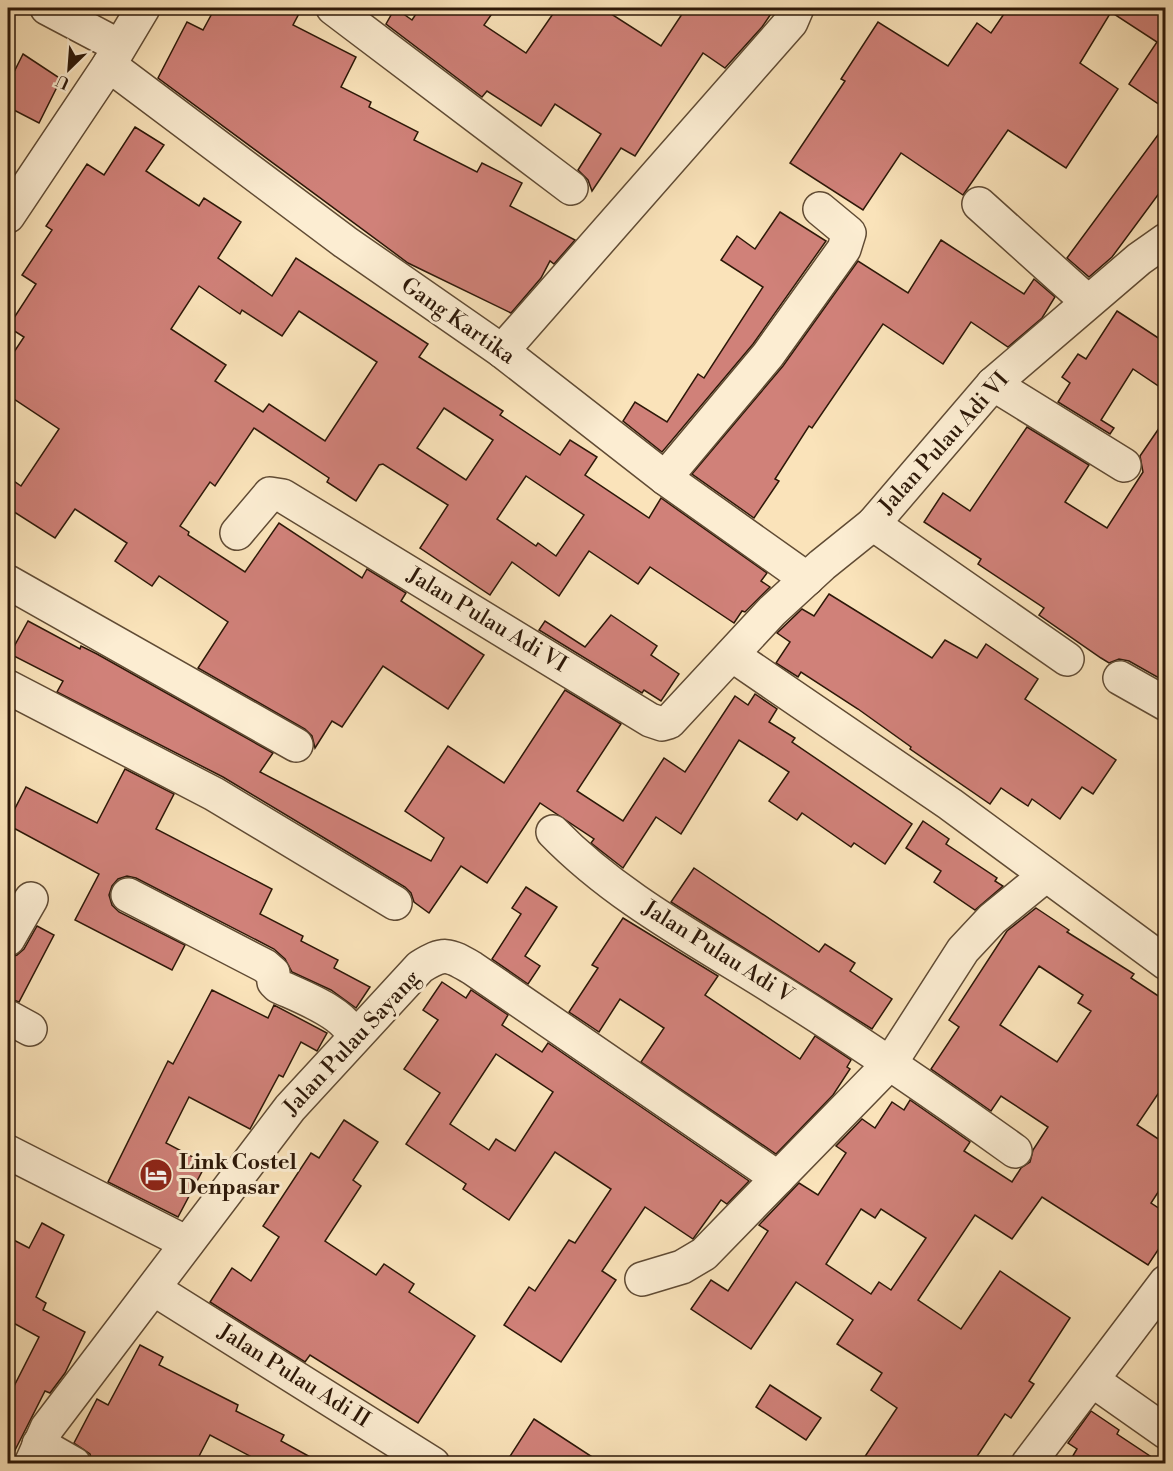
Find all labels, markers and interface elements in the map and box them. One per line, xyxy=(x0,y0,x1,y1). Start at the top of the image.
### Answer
north arrow xyxy=(39,39,99,99)
text: U xyxy=(53,70,73,93)
street label: Gang Kartika xyxy=(396,272,521,371)
street label: Jalan Pulau Adi VI xyxy=(873,366,1015,520)
street label: Jalan Pulau Adi VI xyxy=(401,561,572,679)
street label: Jalan Pulau Adi V xyxy=(637,894,799,1009)
street label: Jalan Pulau Sayang xyxy=(277,965,426,1122)
place label: Link Costel Denpasar xyxy=(179,1149,297,1201)
hotel icon: Link Costel Denpasar xyxy=(138,1157,174,1193)
street label: Jalan Pulau Adi II xyxy=(212,1318,375,1434)

